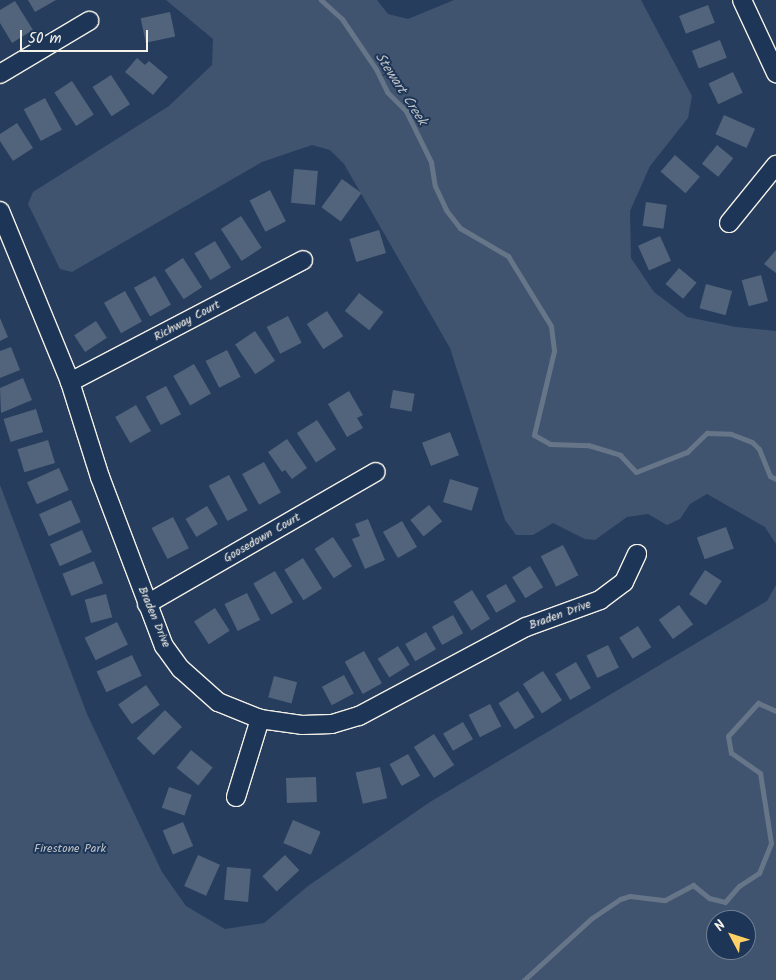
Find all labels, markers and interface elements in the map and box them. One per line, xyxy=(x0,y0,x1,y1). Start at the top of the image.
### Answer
scale bar xyxy=(22,20,150,52)
text: 50 m xyxy=(28,27,62,51)
water label: Stewart Creek xyxy=(371,50,431,128)
street label: Richway Court xyxy=(151,298,223,344)
street label: Goosedown Court xyxy=(221,510,303,566)
street label: Braden Drive xyxy=(135,584,173,650)
street label: Braden Drive xyxy=(527,597,593,633)
park label: Firestone Park xyxy=(34,842,106,856)
north arrow xyxy=(706,910,756,960)
text: N xyxy=(709,916,732,936)

